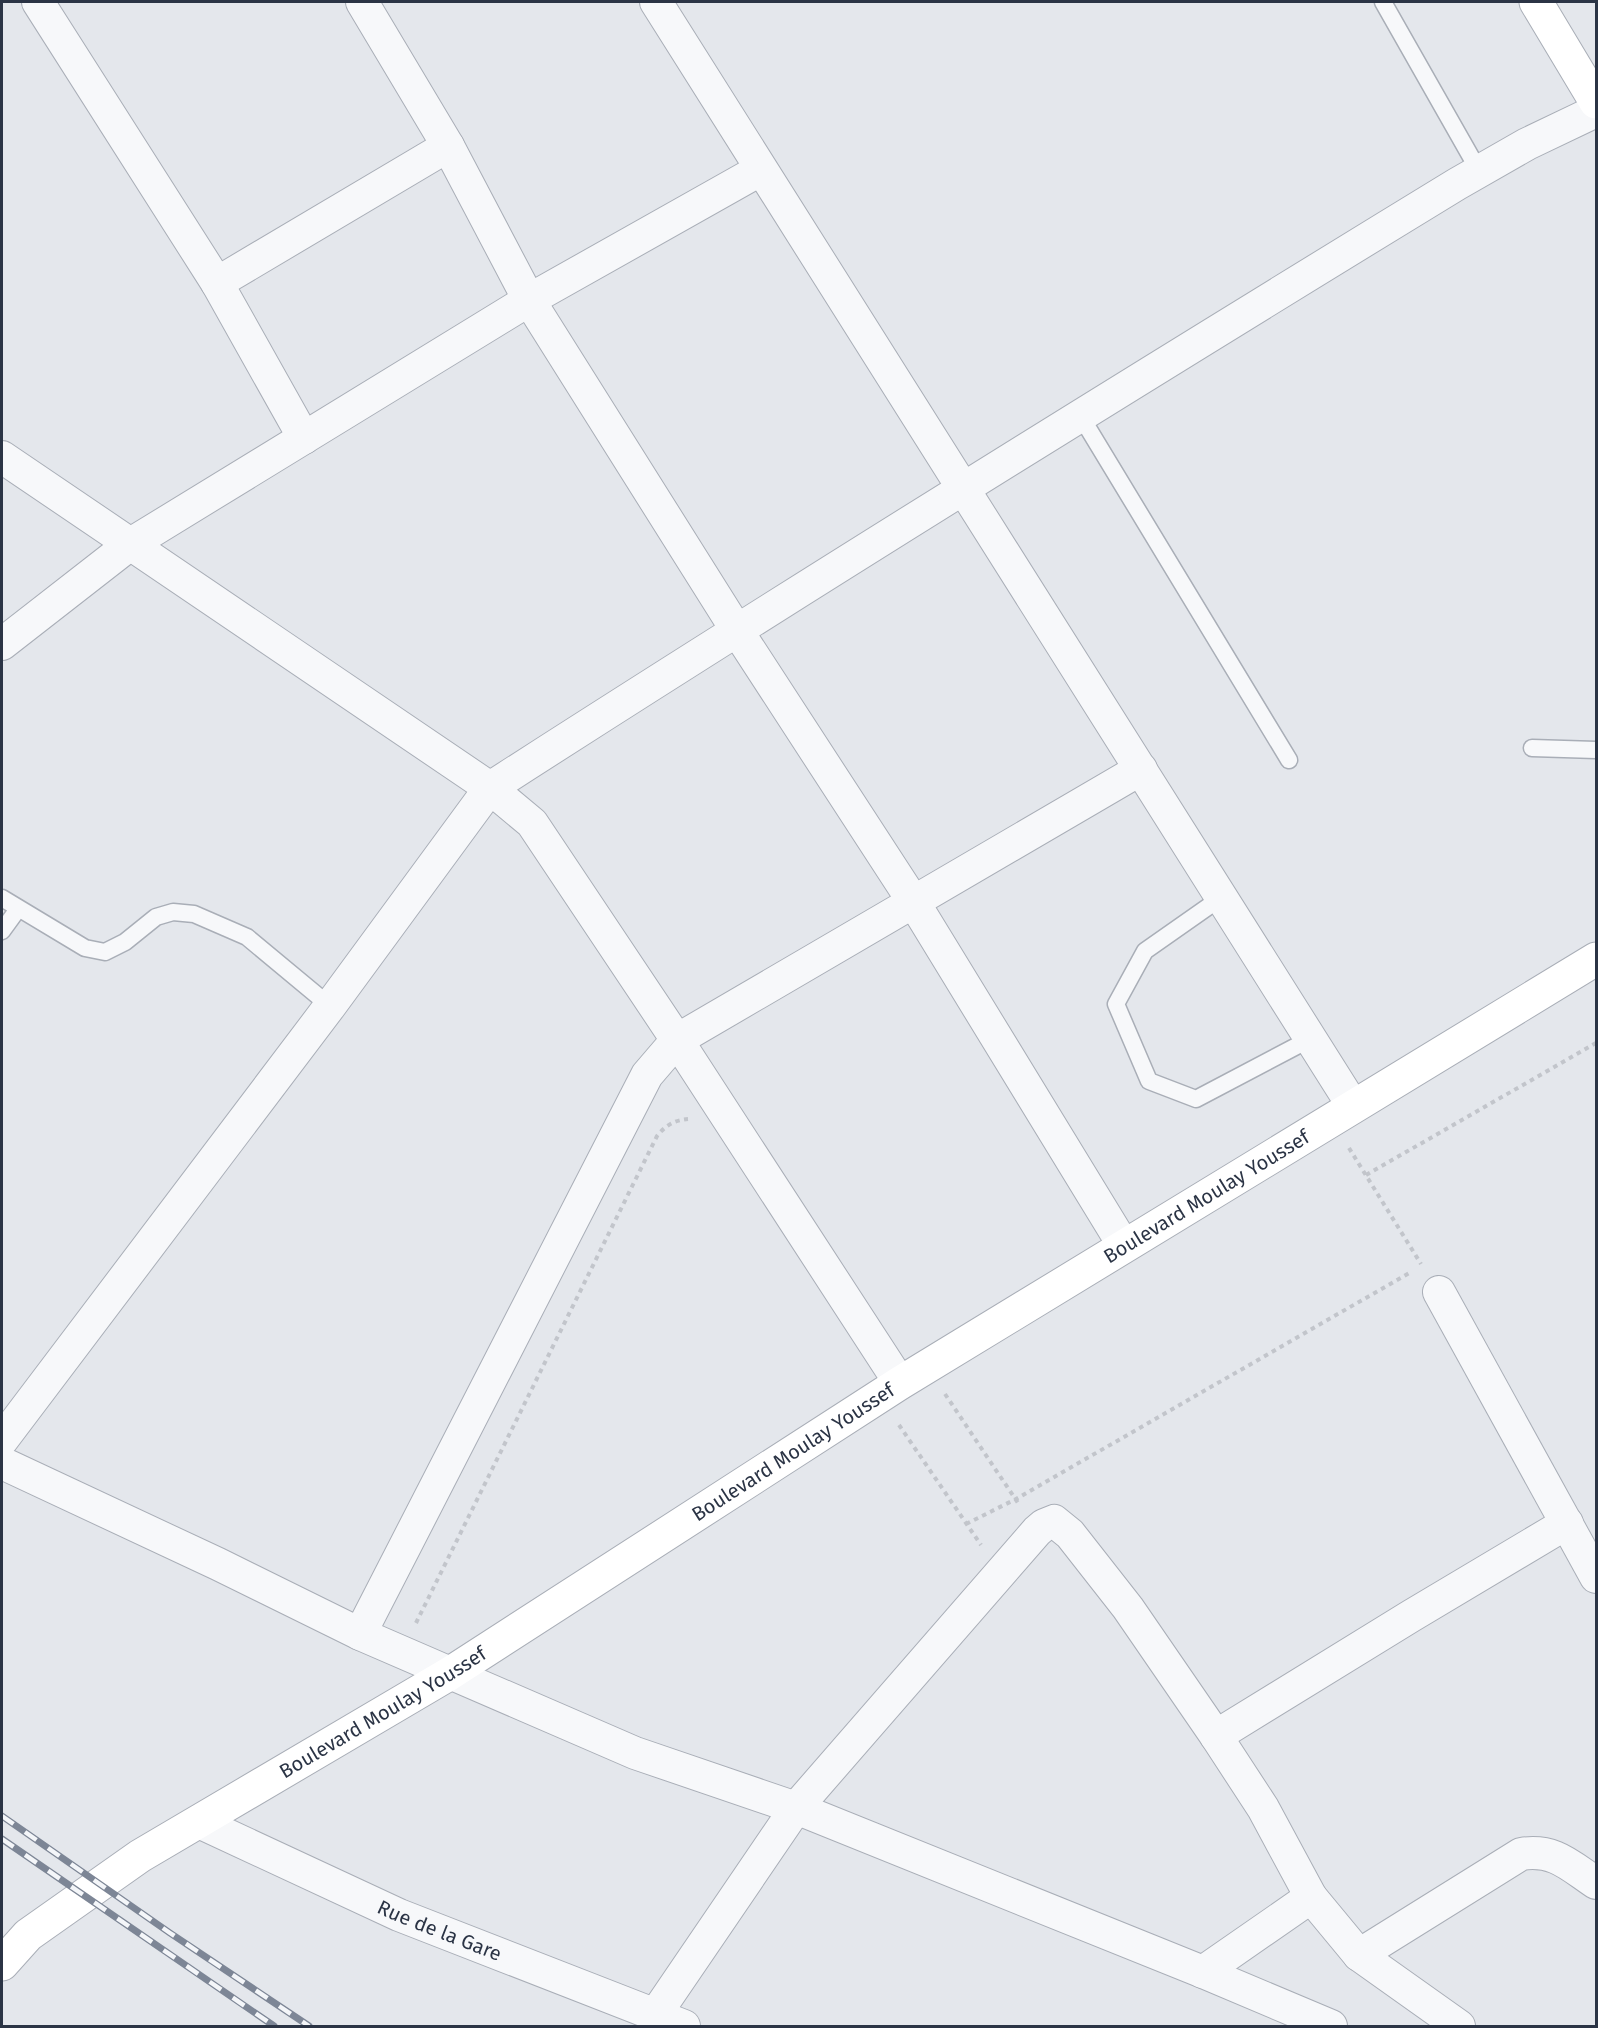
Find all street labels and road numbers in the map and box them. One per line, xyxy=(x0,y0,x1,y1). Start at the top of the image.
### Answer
street label: Boulevard Moulay Youssef xyxy=(1099,1124,1315,1268)
street label: Boulevard Moulay Youssef xyxy=(687,1377,900,1526)
street label: Boulevard Moulay Youssef xyxy=(275,1641,492,1783)
street label: Rue de la Gare xyxy=(374,1895,505,1966)

